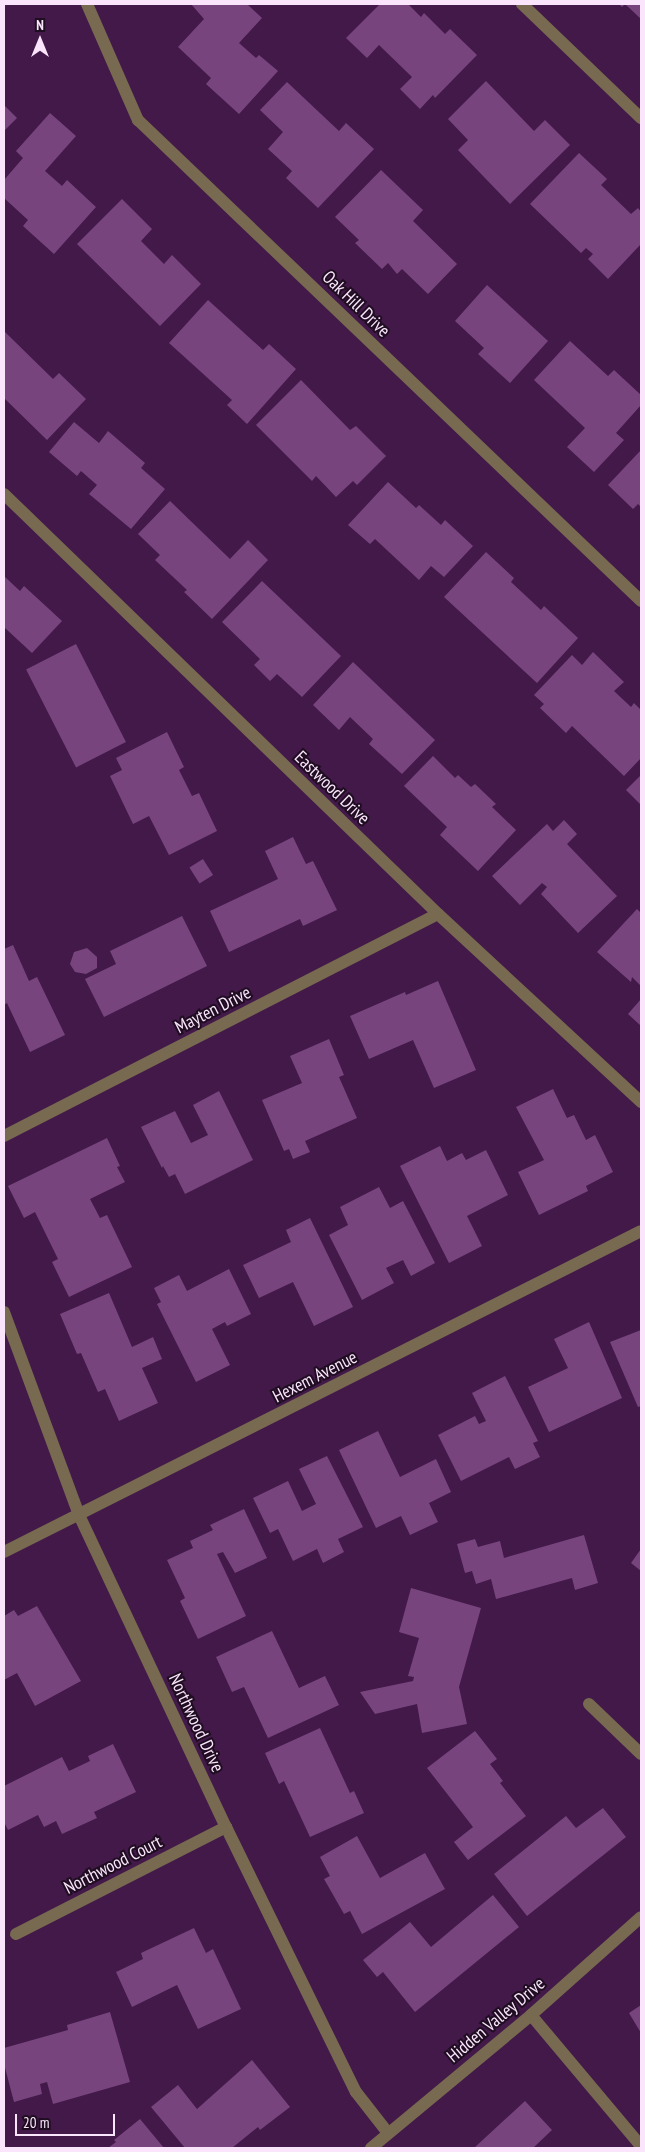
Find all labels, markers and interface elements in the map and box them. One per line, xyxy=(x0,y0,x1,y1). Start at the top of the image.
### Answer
north arrow xyxy=(15,15,65,65)
text: N xyxy=(36,16,44,34)
street label: Oak Hill Drive xyxy=(317,266,395,342)
street label: Eastwood Drive xyxy=(290,747,374,829)
street label: Mayten Drive xyxy=(172,982,254,1038)
street label: Hexem Avenue xyxy=(269,1346,361,1408)
street label: Northwood Drive xyxy=(164,1670,228,1776)
street label: Northwood Court xyxy=(60,1831,166,1899)
street label: Hidden Valley Drive xyxy=(442,1973,550,2067)
scale bar xyxy=(18,2104,118,2136)
text: 20 m xyxy=(23,2113,49,2132)

